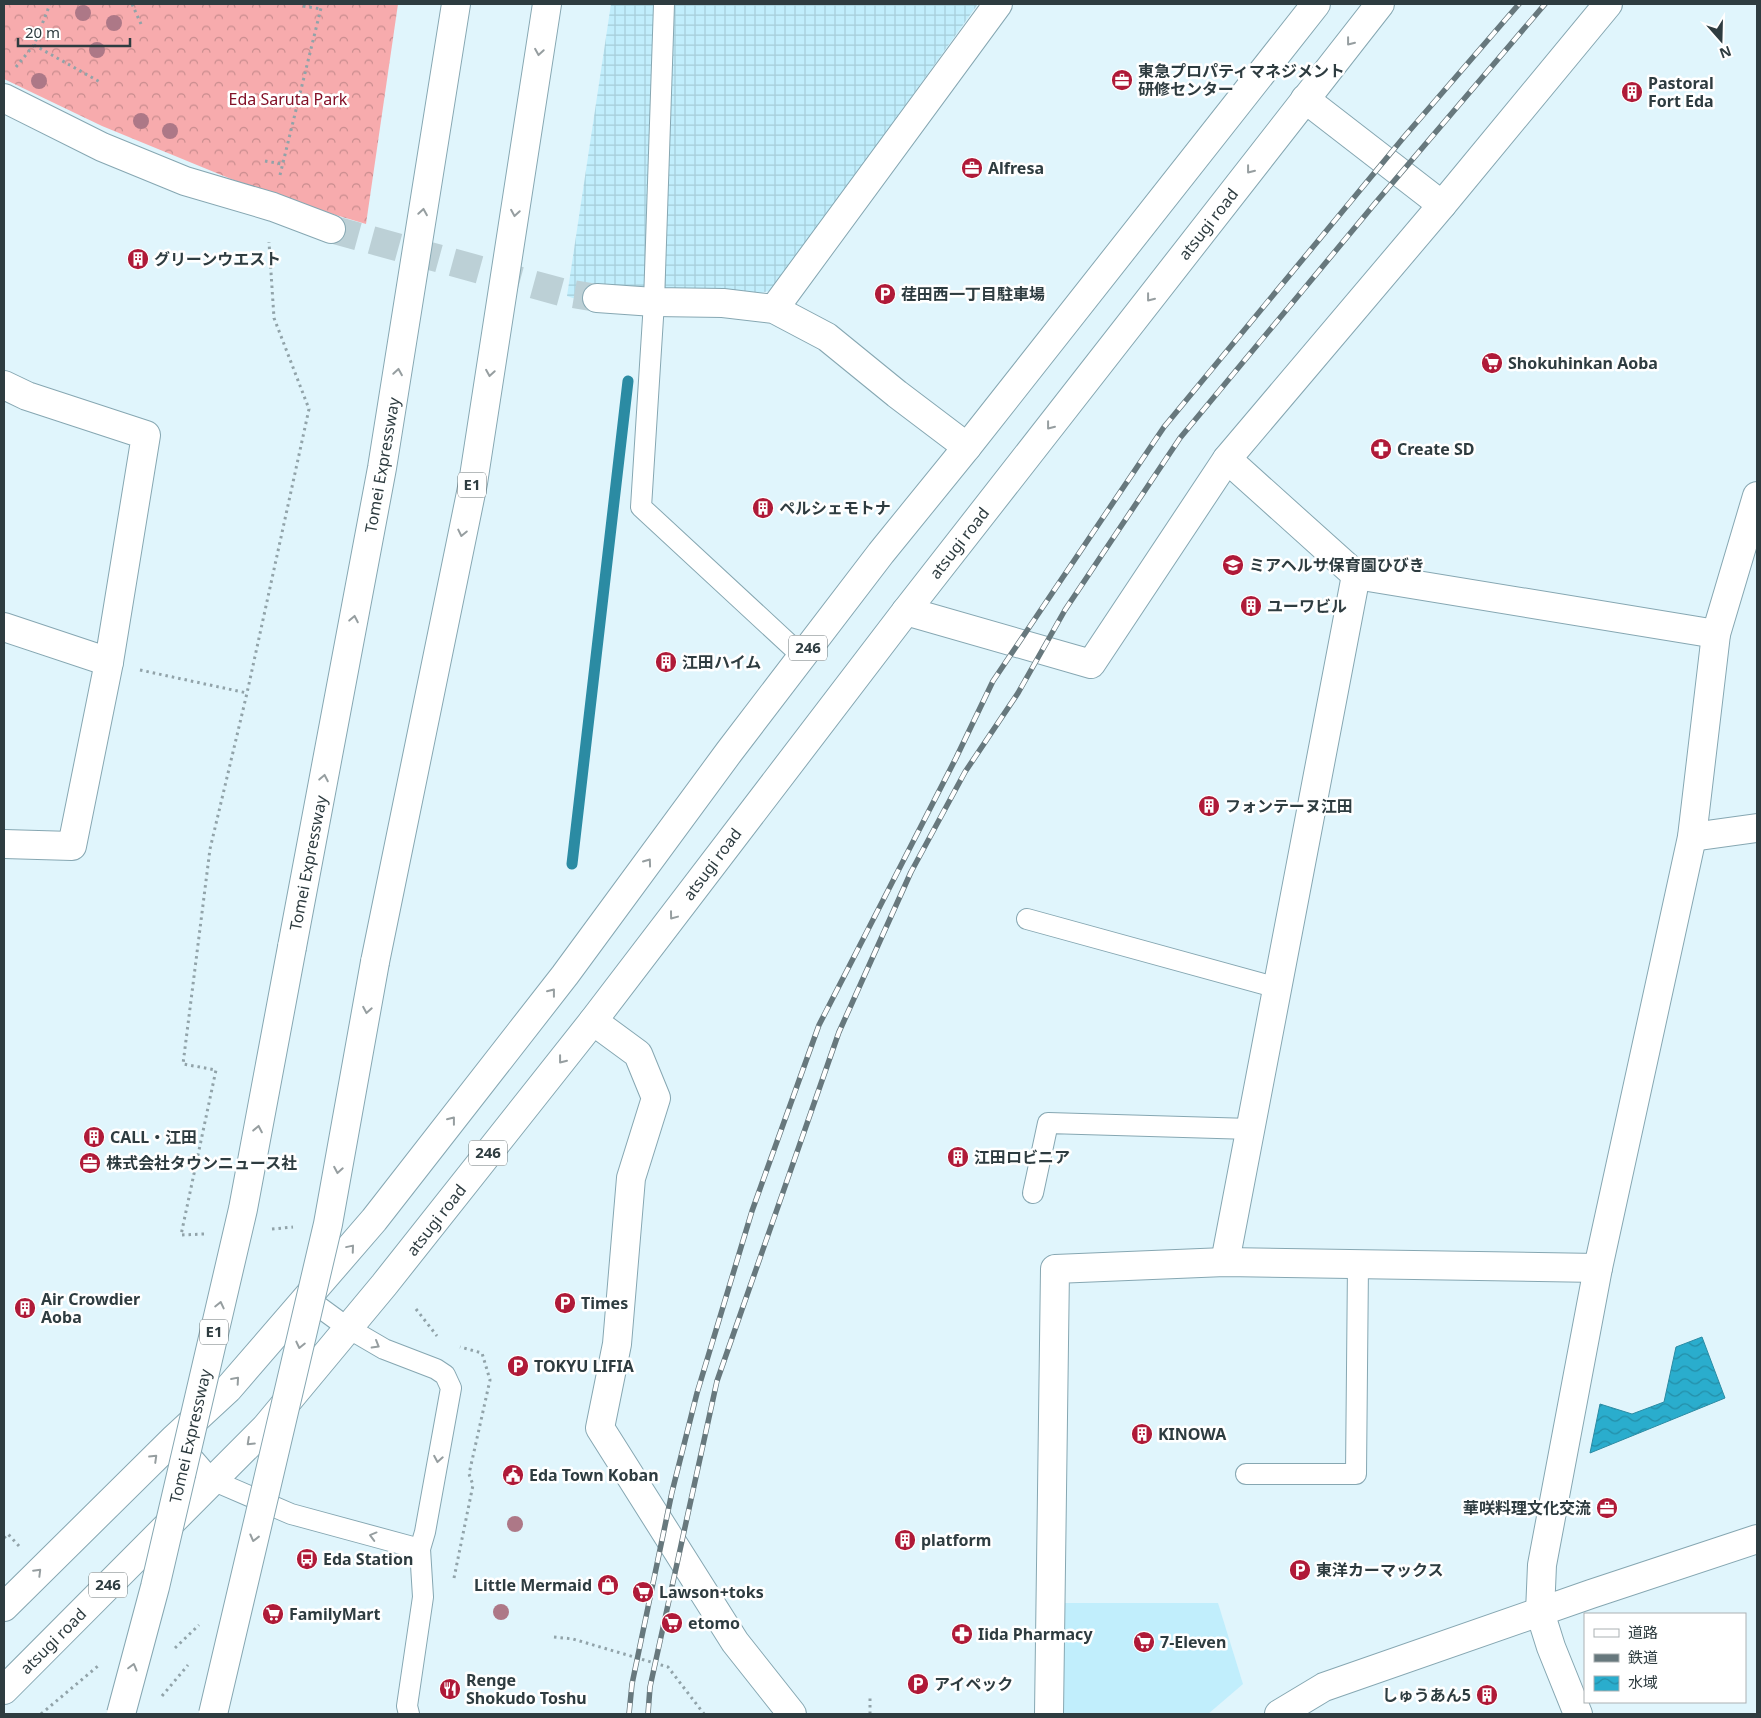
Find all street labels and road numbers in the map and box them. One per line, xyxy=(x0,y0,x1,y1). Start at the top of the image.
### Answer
street label: atsugi road xyxy=(1173,184,1243,264)
street label: Tomei Expressway xyxy=(359,395,405,535)
road number: E1 xyxy=(458,472,486,498)
street label: atsugi road xyxy=(924,503,994,583)
road number: 246 xyxy=(789,636,827,660)
street label: Tomei Expressway xyxy=(284,793,332,932)
street label: atsugi road xyxy=(678,823,746,905)
road number: 246 xyxy=(469,1140,507,1166)
street label: atsugi road xyxy=(401,1180,471,1260)
road number: E1 xyxy=(200,1320,228,1344)
street label: Tomei Expressway xyxy=(164,1366,216,1505)
road number: 246 xyxy=(89,1572,127,1598)
street label: atsugi road xyxy=(15,1603,91,1679)

